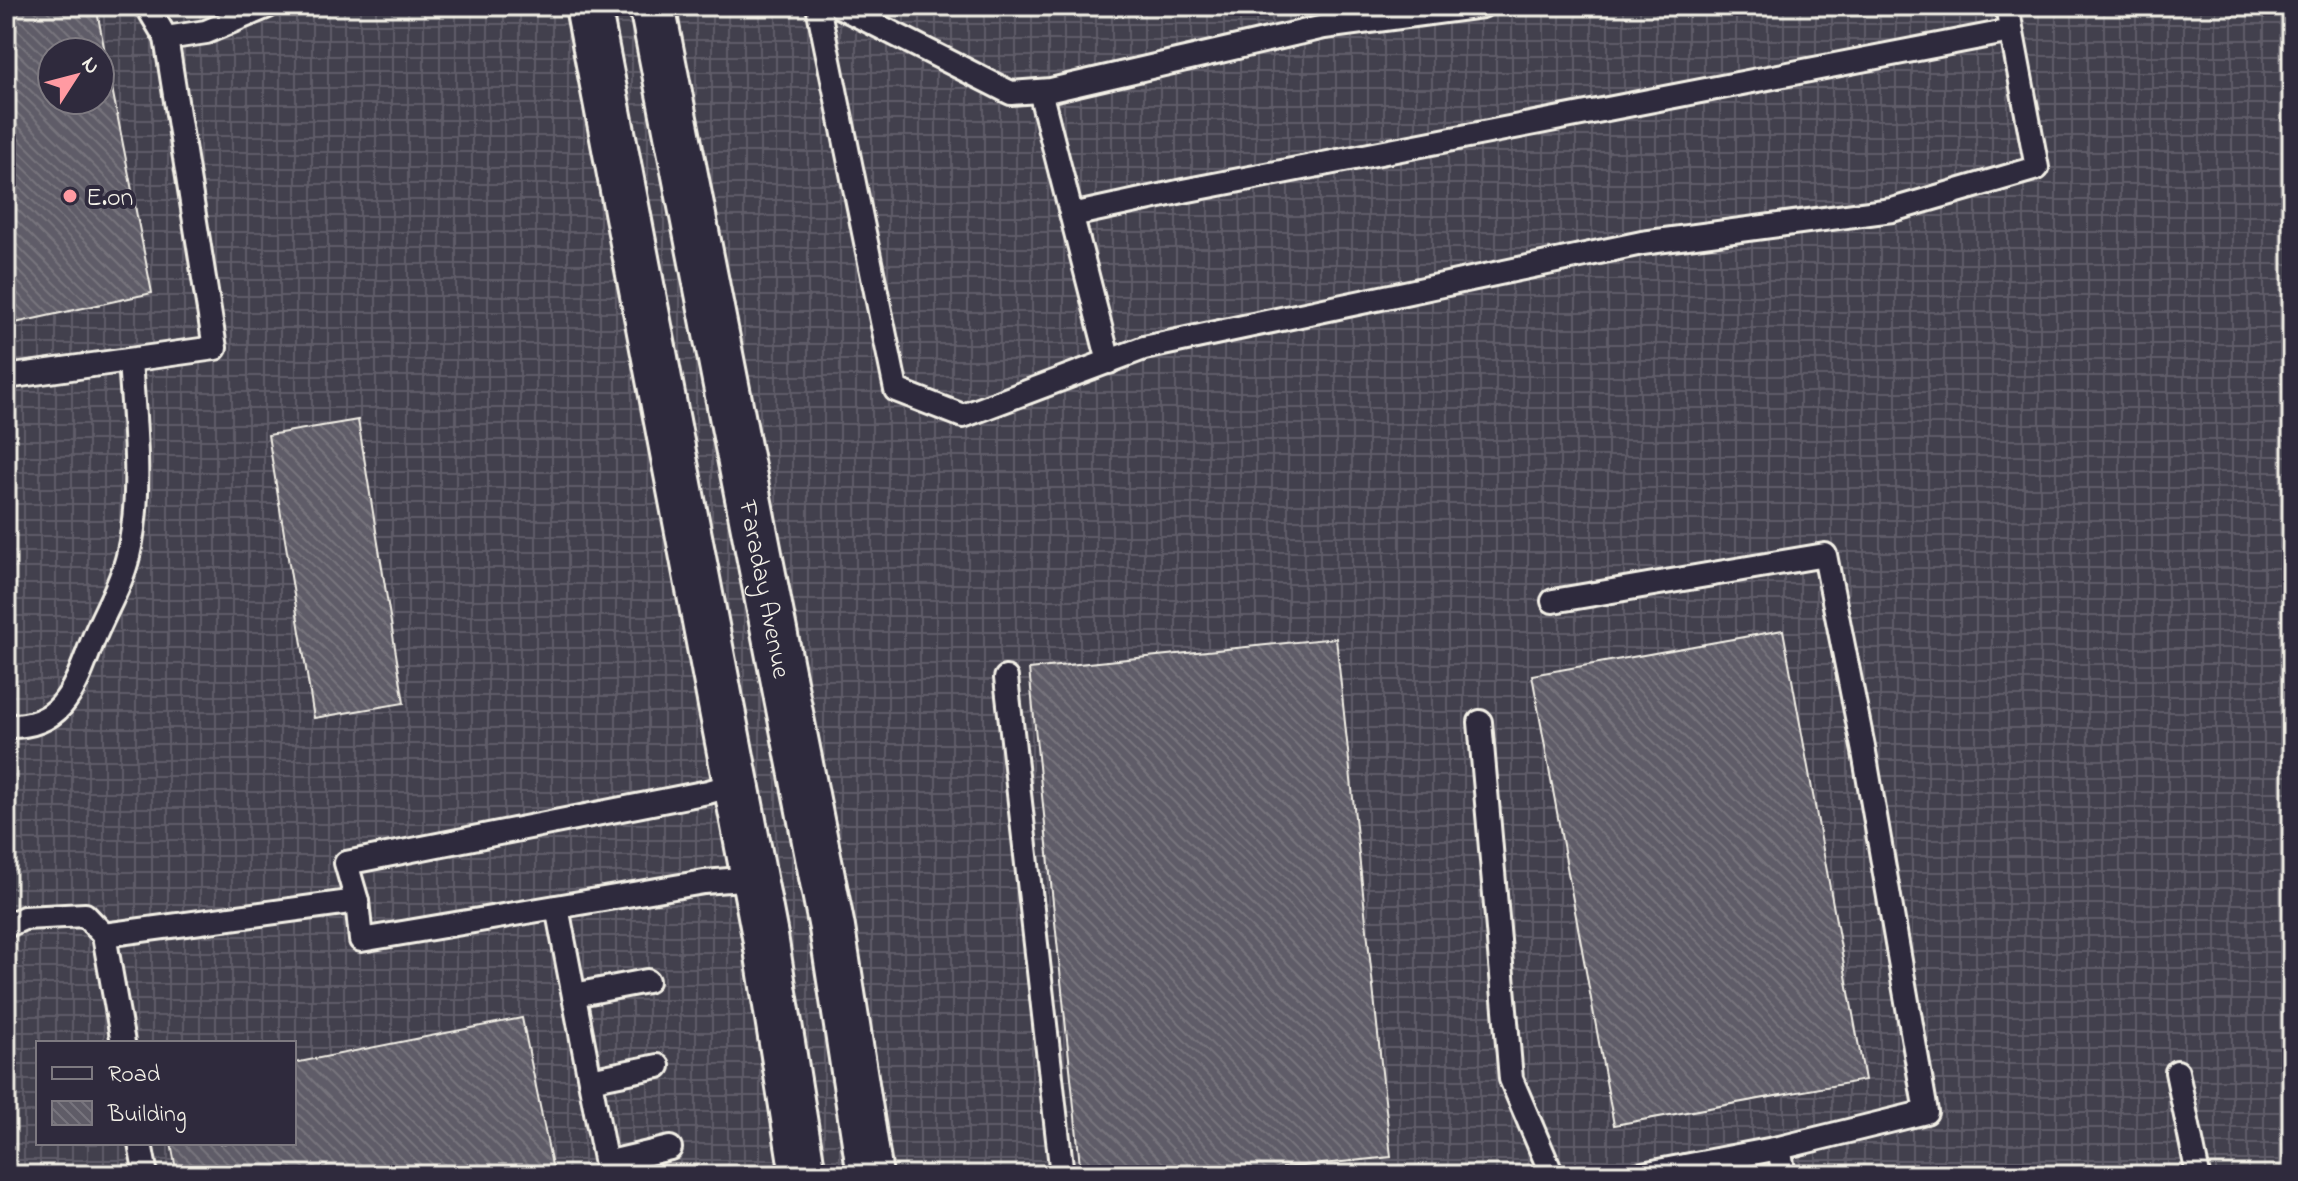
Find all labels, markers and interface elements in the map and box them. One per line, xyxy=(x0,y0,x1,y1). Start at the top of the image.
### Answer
north arrow xyxy=(36,36,116,116)
text: N xyxy=(72,51,107,81)
place label: E.on xyxy=(86,180,133,218)
marker: E.on xyxy=(61,187,79,205)
street label: Faraday Avenue xyxy=(727,496,799,682)
legend xyxy=(36,1041,296,1145)
text: Road xyxy=(108,1058,161,1093)
text: Building xyxy=(107,1098,187,1133)

